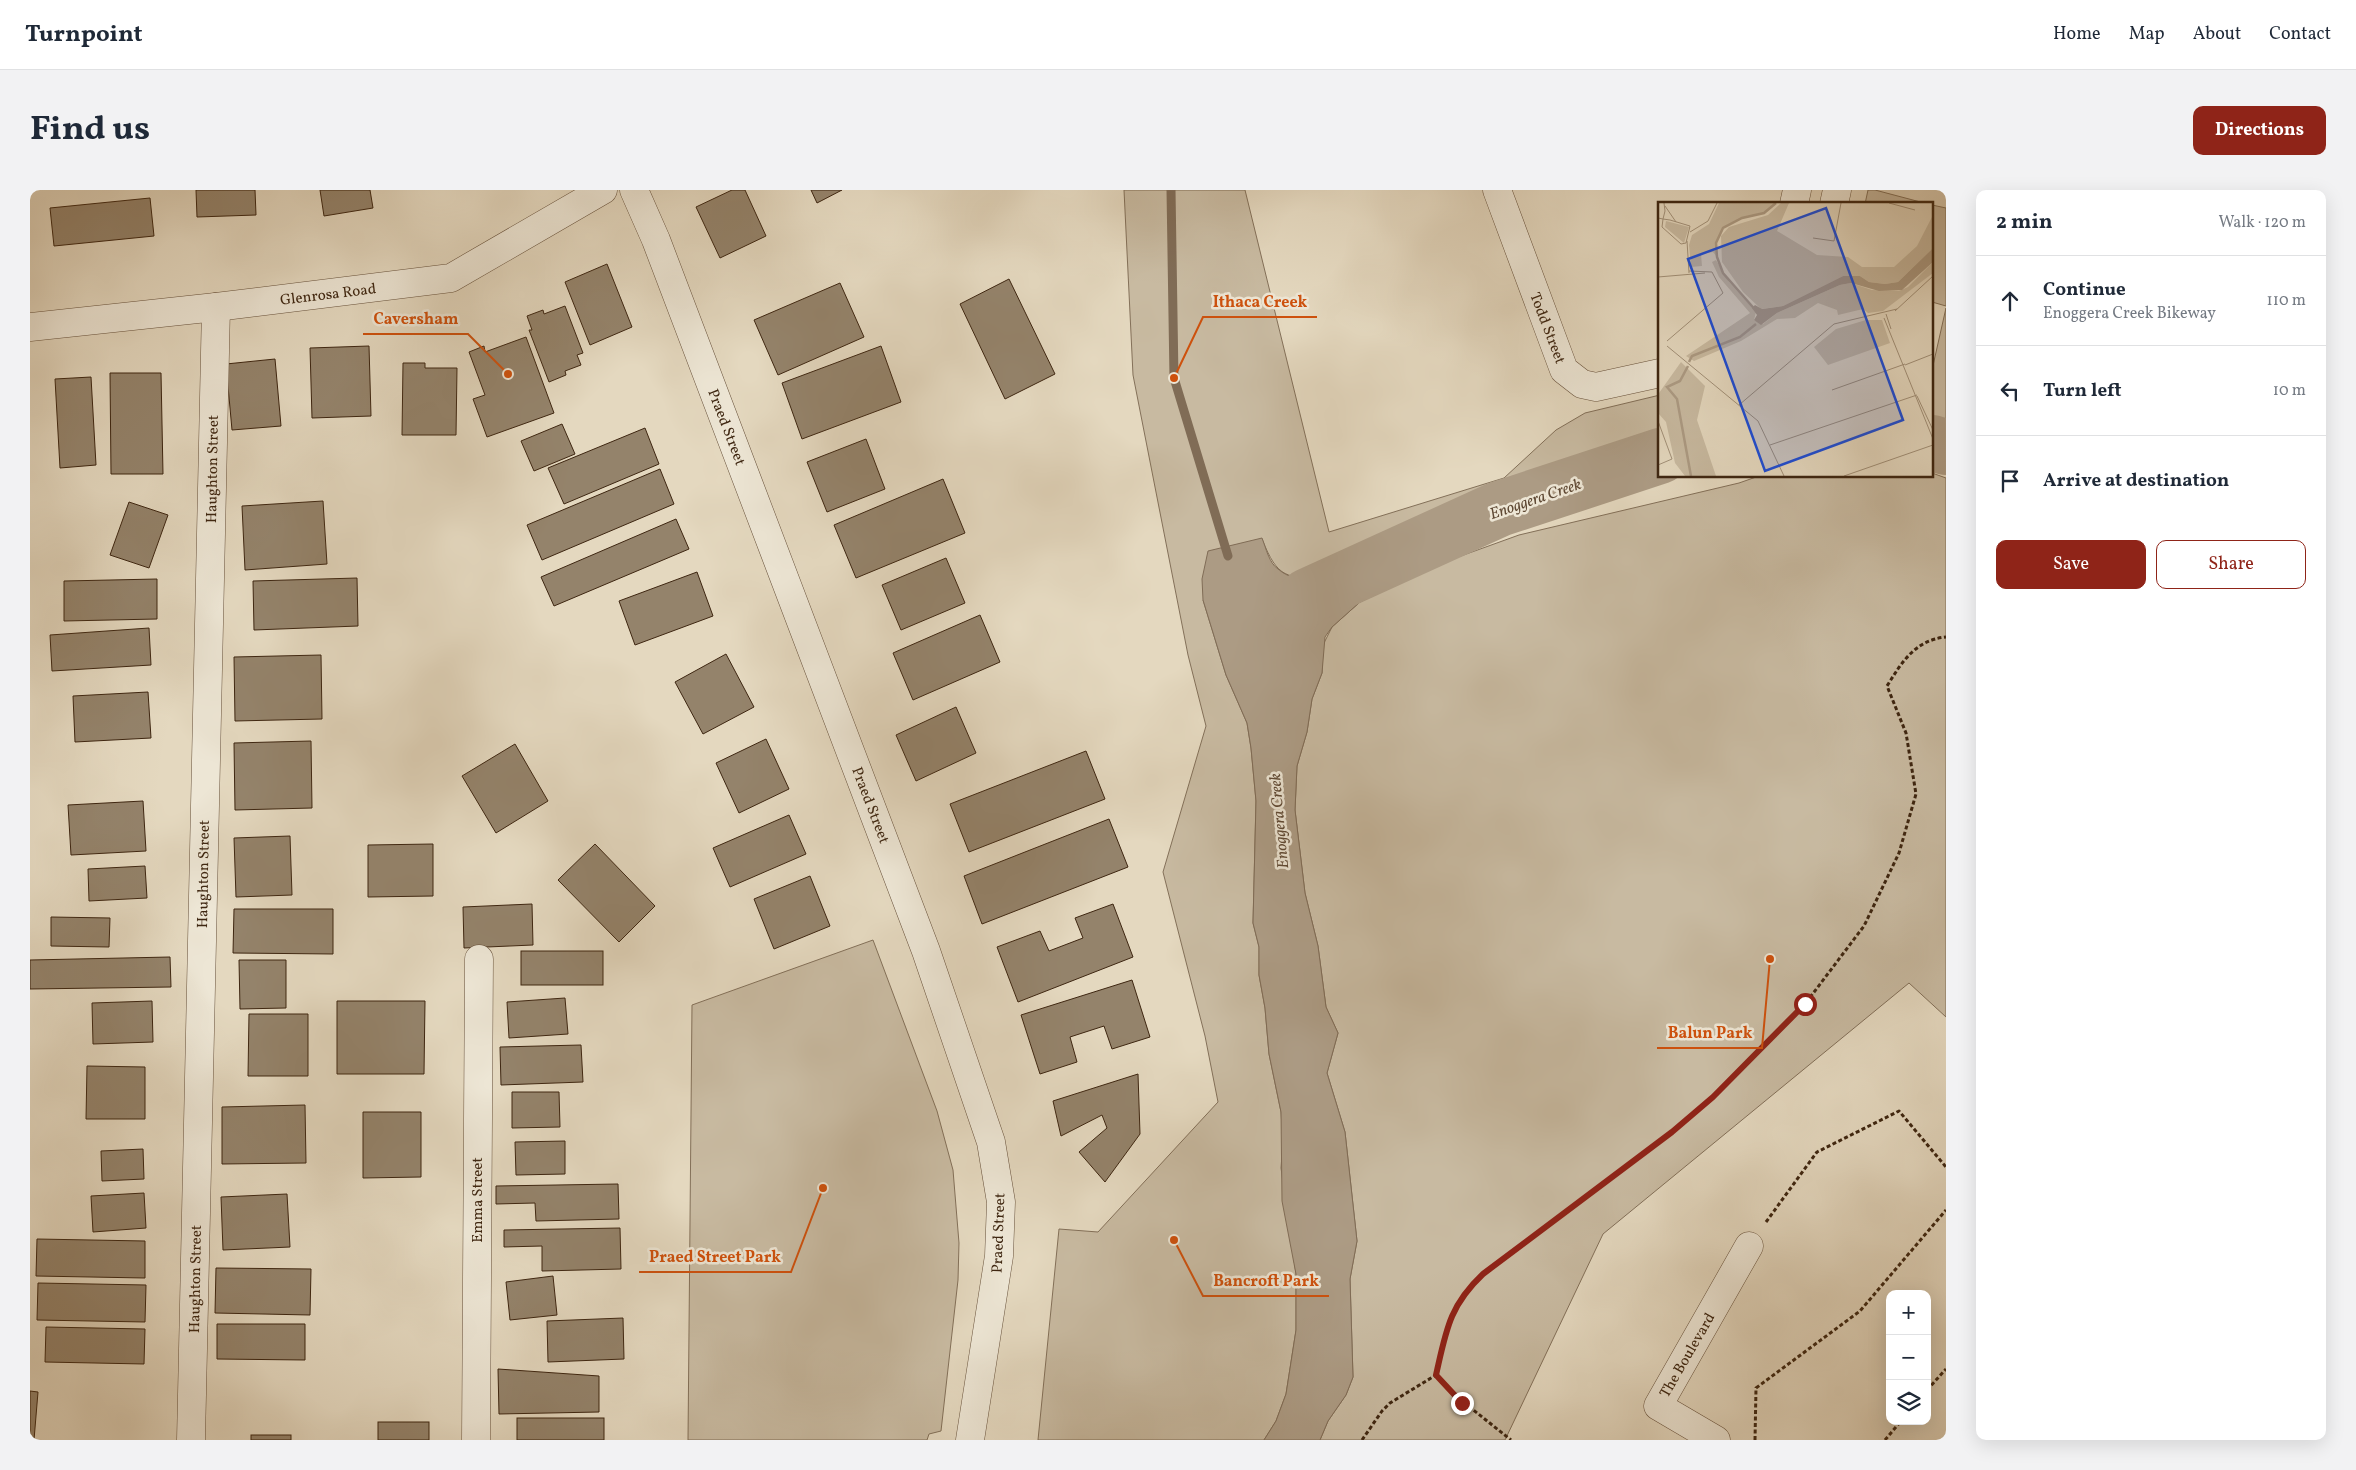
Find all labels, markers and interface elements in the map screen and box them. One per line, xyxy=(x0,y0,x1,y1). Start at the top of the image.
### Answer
text: Turnpoint xyxy=(25,18,143,52)
text: Home xyxy=(2053,22,2101,47)
text: Map xyxy=(2129,22,2165,47)
text: About xyxy=(2193,22,2241,47)
text: Contact xyxy=(2269,22,2331,47)
text: Find us xyxy=(30,106,150,154)
button: Directions xyxy=(2193,106,2326,155)
inset map xyxy=(1658,202,1934,478)
text: 2 min xyxy=(1996,208,2053,237)
text: Walk · 120 m xyxy=(2218,212,2306,234)
text: Continue xyxy=(2043,277,2126,303)
street label: Glenrosa Road xyxy=(279,279,377,312)
callout: Ithaca Creek xyxy=(1203,286,1317,317)
icon: ahead xyxy=(1996,287,2024,315)
street label: Todd Street xyxy=(1523,290,1570,367)
text: 110 m xyxy=(2267,290,2306,312)
text: Ithaca Creek xyxy=(1213,292,1308,314)
callout: Caversham xyxy=(363,303,468,334)
text: Enoggera Creek Bikeway xyxy=(2043,303,2216,325)
text: Caversham xyxy=(373,309,459,331)
icon: left xyxy=(1996,377,2024,405)
text: Turn left xyxy=(2043,378,2122,404)
text: 10 m xyxy=(2273,380,2306,402)
street label: Praed Street xyxy=(701,386,750,469)
street label: Haughton Street xyxy=(202,415,225,523)
icon: arrive xyxy=(1996,467,2024,495)
text: Arrive at destination xyxy=(2043,468,2229,494)
water label: Enoggera Creek xyxy=(1487,474,1585,526)
button: Save xyxy=(1996,540,2146,589)
button: Share xyxy=(2156,540,2306,589)
street label: Praed Street xyxy=(845,764,894,847)
water label: Enoggera Creek xyxy=(1265,772,1295,869)
street label: Haughton Street xyxy=(193,820,216,928)
route start xyxy=(1794,993,1817,1016)
callout: Balun Park xyxy=(1657,1017,1762,1048)
text: Balun Park xyxy=(1668,1023,1753,1045)
street label: Emma Street xyxy=(468,1157,489,1243)
street label: Praed Street xyxy=(988,1193,1011,1274)
street label: Haughton Street xyxy=(185,1225,208,1333)
callout: Praed Street Park xyxy=(639,1241,791,1272)
text: Praed Street Park xyxy=(649,1247,781,1269)
callout: Bancroft Park xyxy=(1203,1265,1329,1296)
text: Bancroft Park xyxy=(1213,1271,1319,1293)
map controls xyxy=(1886,1290,1931,1425)
button: + xyxy=(1886,1290,1931,1335)
street label: The Boulevard xyxy=(1655,1309,1721,1402)
button: − xyxy=(1886,1335,1931,1380)
button: layers xyxy=(1886,1380,1931,1425)
route end xyxy=(1451,1392,1474,1415)

